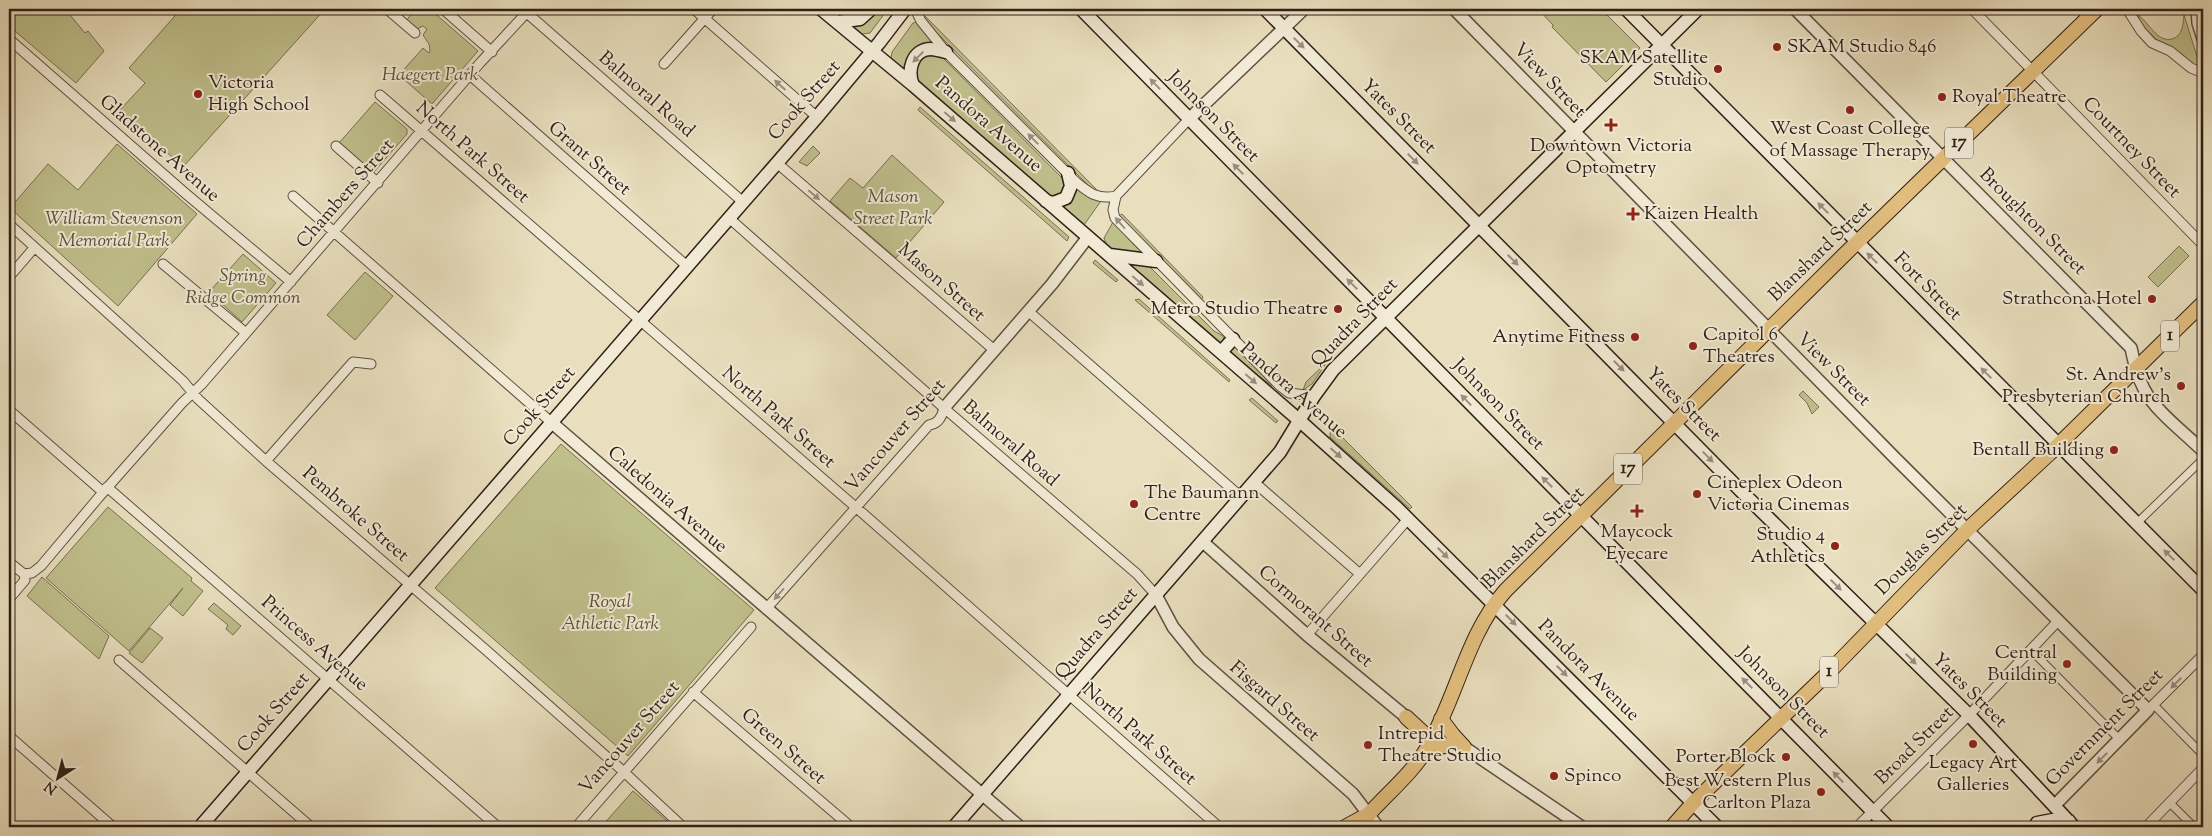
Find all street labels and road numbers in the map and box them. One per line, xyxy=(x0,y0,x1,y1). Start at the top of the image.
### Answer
street label: View Street xyxy=(1506,37,1592,125)
street label: Balmoral Road xyxy=(592,45,700,145)
street label: Cook Street xyxy=(762,54,848,147)
street label: Johnson Street xyxy=(1160,64,1265,169)
street label: Pandora Avenue xyxy=(928,71,1048,179)
street label: Yates Street xyxy=(1354,73,1442,161)
street label: Gladstone Avenue xyxy=(93,89,225,209)
street label: Courtney Street xyxy=(2075,91,2187,205)
street label: North Park Street xyxy=(409,96,535,211)
street label: Grant Street xyxy=(542,115,637,203)
road number: 17 xyxy=(1945,128,1973,158)
street label: Chambers Street xyxy=(291,133,402,255)
street label: Broughton Street xyxy=(1972,162,2092,282)
street label: Blanshard Street xyxy=(1763,195,1879,309)
street label: Mason Street xyxy=(891,237,991,329)
street label: Fort Street xyxy=(1887,247,1968,328)
street label: Quadra Street xyxy=(1305,272,1405,374)
road number: 1 xyxy=(2161,321,2179,352)
street label: View Street xyxy=(1790,327,1877,414)
street label: Pandora Avenue xyxy=(1233,337,1353,445)
street label: Johnson Street xyxy=(1445,352,1550,457)
street label: Cook Street xyxy=(497,360,583,453)
street label: North Park Street xyxy=(715,361,841,476)
street label: Yates Street xyxy=(1639,361,1727,449)
street label: Vancouver Street xyxy=(839,373,953,499)
street label: Balmoral Road xyxy=(956,394,1064,494)
street label: Caledonia Avenue xyxy=(601,440,733,560)
road number: 17 xyxy=(1614,454,1642,484)
street label: Pembroke Street xyxy=(296,461,415,569)
street label: Blanshard Street xyxy=(1477,480,1592,595)
street label: Douglas Street xyxy=(1870,498,1974,602)
street label: Cormorant Street xyxy=(1252,559,1379,675)
street label: Quadra Street xyxy=(1049,581,1145,686)
street label: Princess Avenue xyxy=(255,590,373,698)
street label: Pandora Avenue xyxy=(1531,614,1645,728)
street label: Johnson Street xyxy=(1730,640,1835,745)
street label: Yates Street xyxy=(1925,647,2013,735)
street label: Fisgard Street xyxy=(1223,655,1325,749)
road number: 1 xyxy=(1820,656,1838,688)
street label: Government Street xyxy=(2040,663,2170,793)
street label: Cook Street xyxy=(231,666,317,759)
street label: Vancouver Street xyxy=(573,675,687,801)
street label: North Park Street xyxy=(1076,678,1202,793)
street label: Broad Street xyxy=(1869,700,1961,792)
street label: Green Street xyxy=(735,702,832,792)

